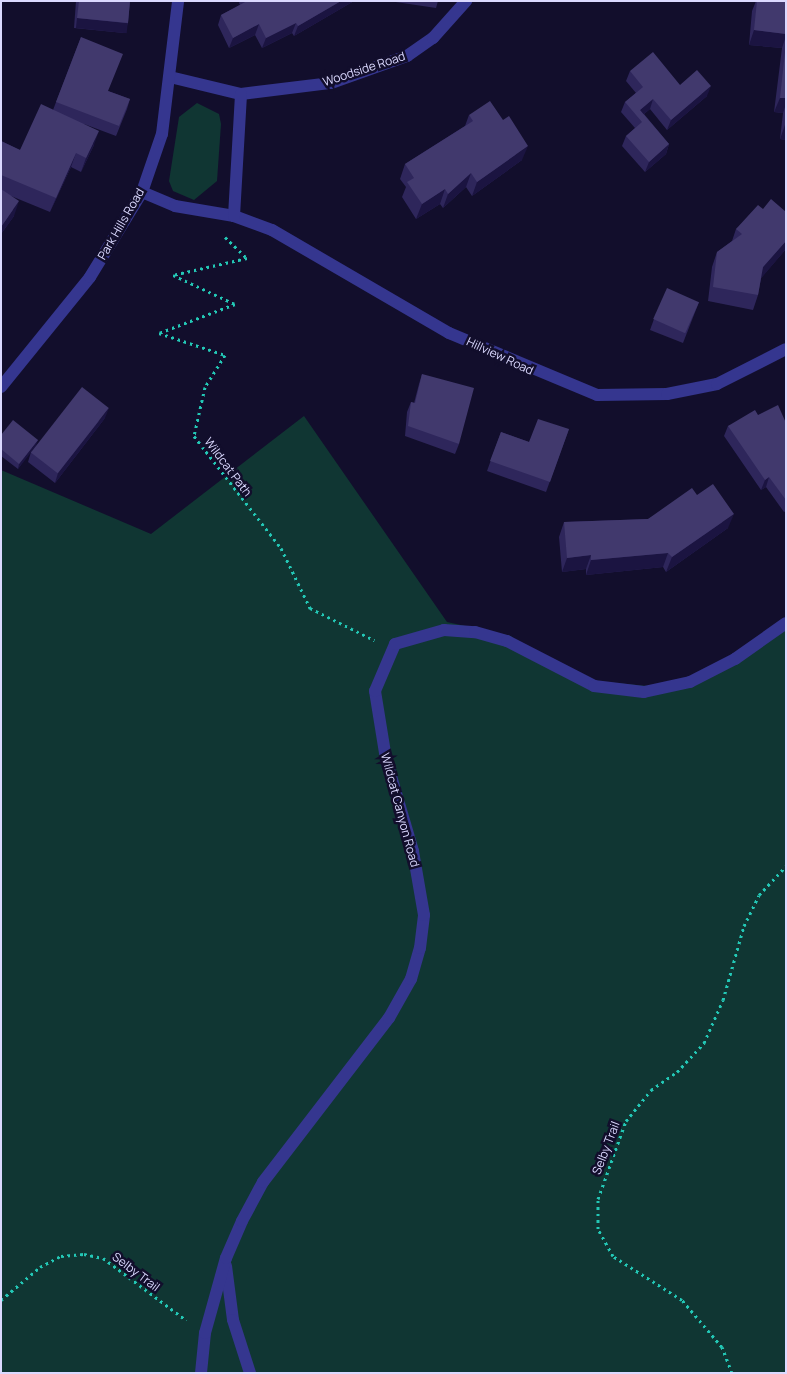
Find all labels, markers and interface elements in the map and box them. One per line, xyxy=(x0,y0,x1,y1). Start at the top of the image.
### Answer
street label: Woodside Road xyxy=(321,49,407,89)
street label: Park Hills Road xyxy=(95,186,147,262)
street label: Hillview Road xyxy=(464,334,536,378)
street label: Wildcat Path xyxy=(201,435,255,499)
street label: Wildcat Canyon Road xyxy=(378,751,422,869)
street label: Selby Trail xyxy=(589,1119,623,1177)
street label: Selby Trail xyxy=(109,1250,163,1294)

